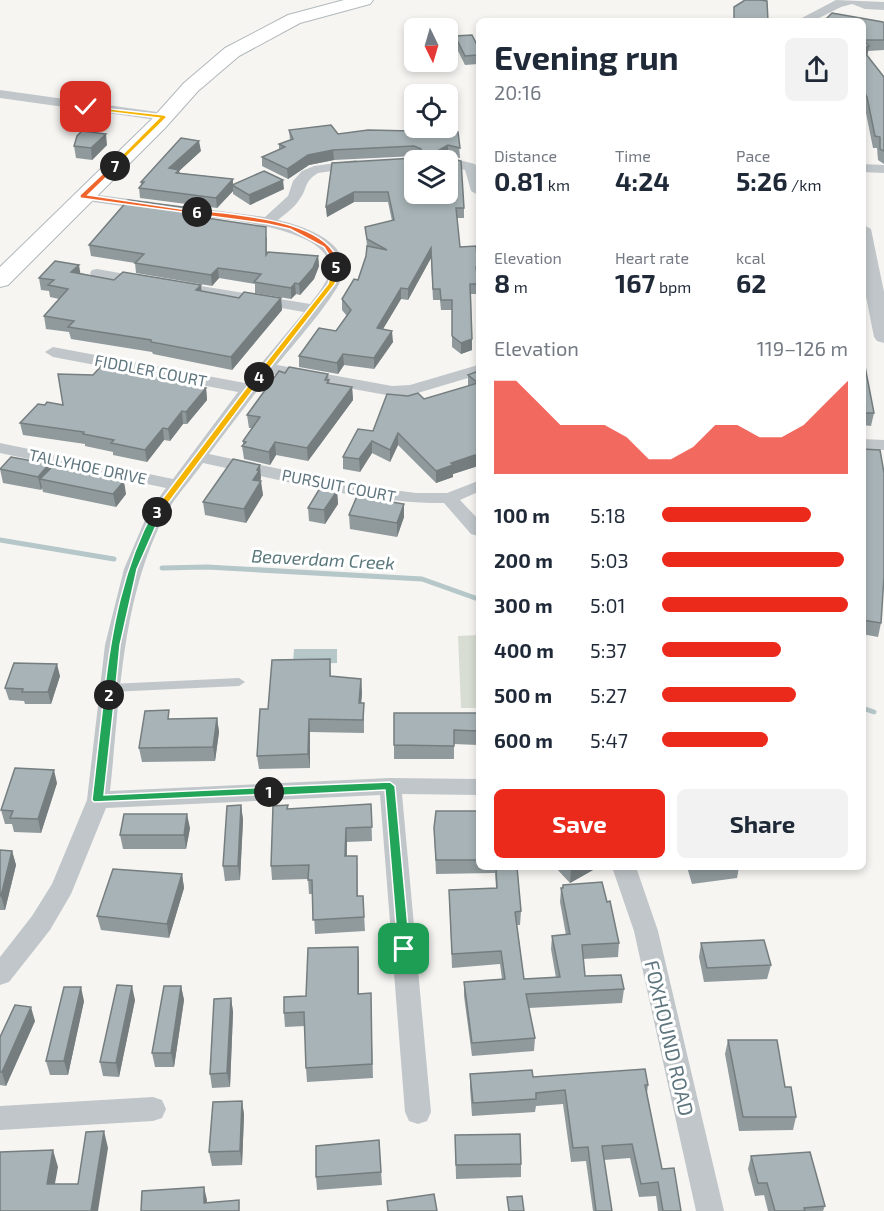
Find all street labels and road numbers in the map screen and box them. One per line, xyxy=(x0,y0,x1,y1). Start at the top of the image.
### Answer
street label: FIDDLER COURT xyxy=(93,350,209,390)
street label: TALLYHOE DRIVE xyxy=(27,444,149,488)
street label: PURSUIT COURT xyxy=(280,465,398,505)
street label: FOXHOUND ROAD xyxy=(640,958,700,1118)

